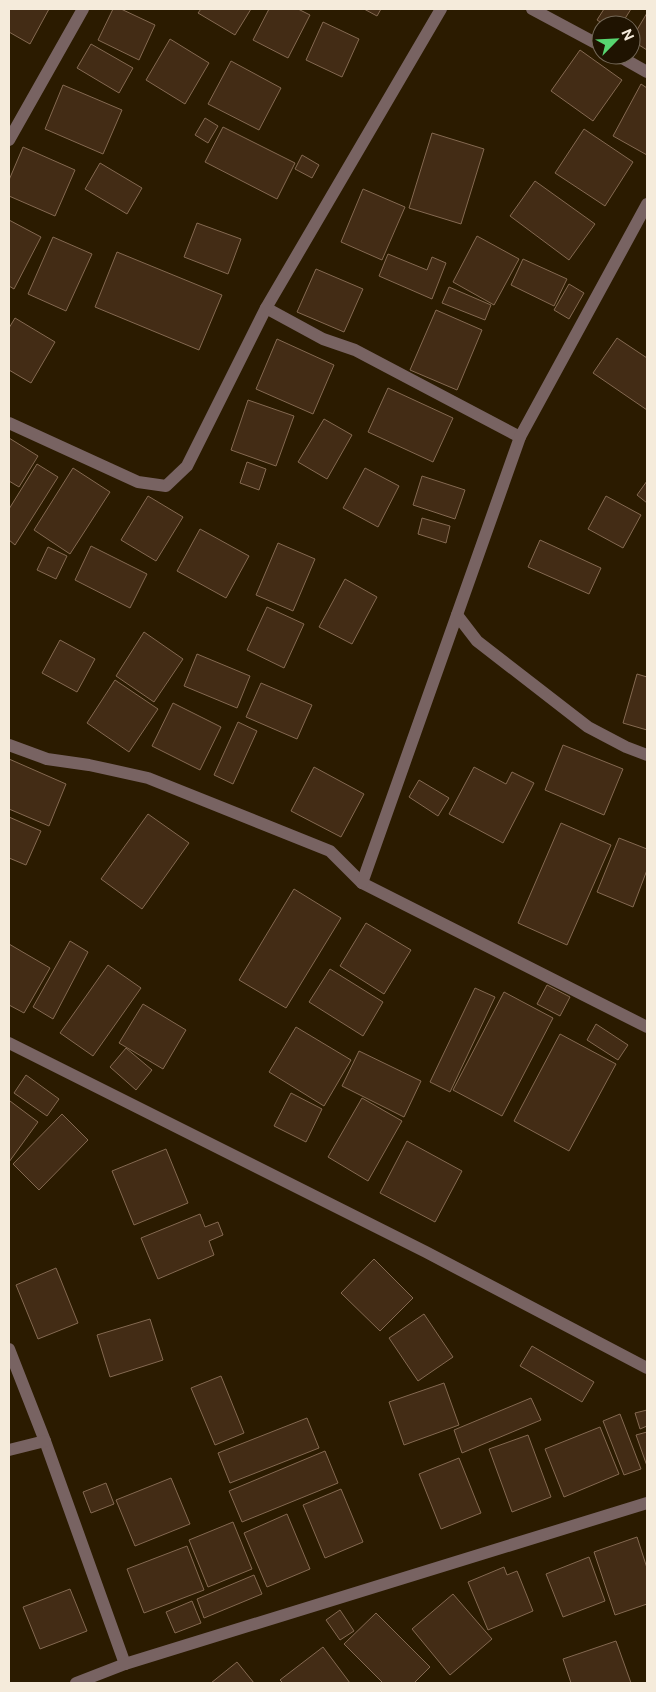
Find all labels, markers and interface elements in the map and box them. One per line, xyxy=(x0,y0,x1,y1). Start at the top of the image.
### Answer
north arrow xyxy=(591,15,641,65)
text: N xyxy=(618,26,637,43)

